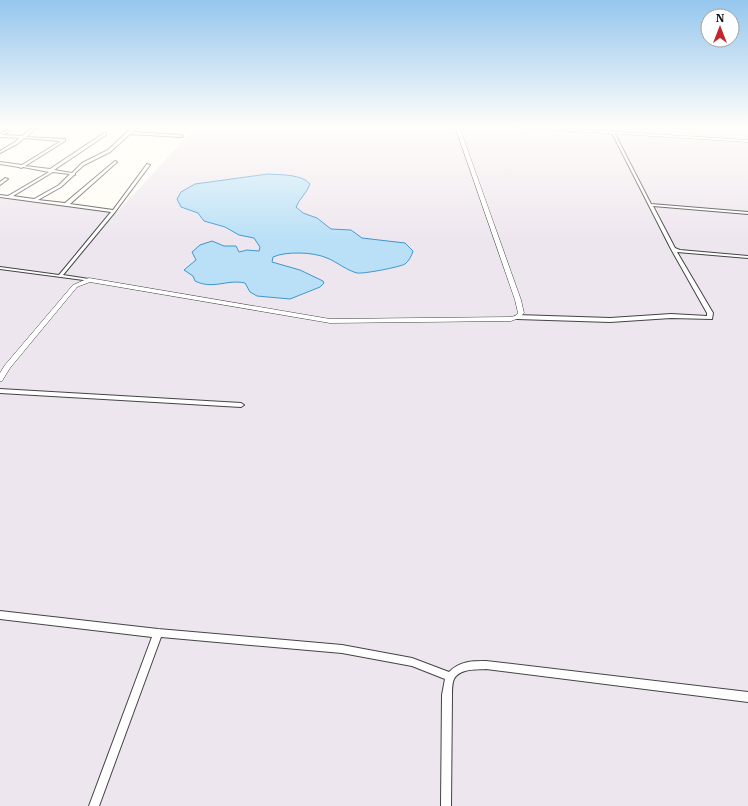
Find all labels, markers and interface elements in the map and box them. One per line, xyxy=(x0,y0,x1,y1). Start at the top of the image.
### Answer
north arrow xyxy=(700,8,740,48)
text: N xyxy=(716,11,725,25)

